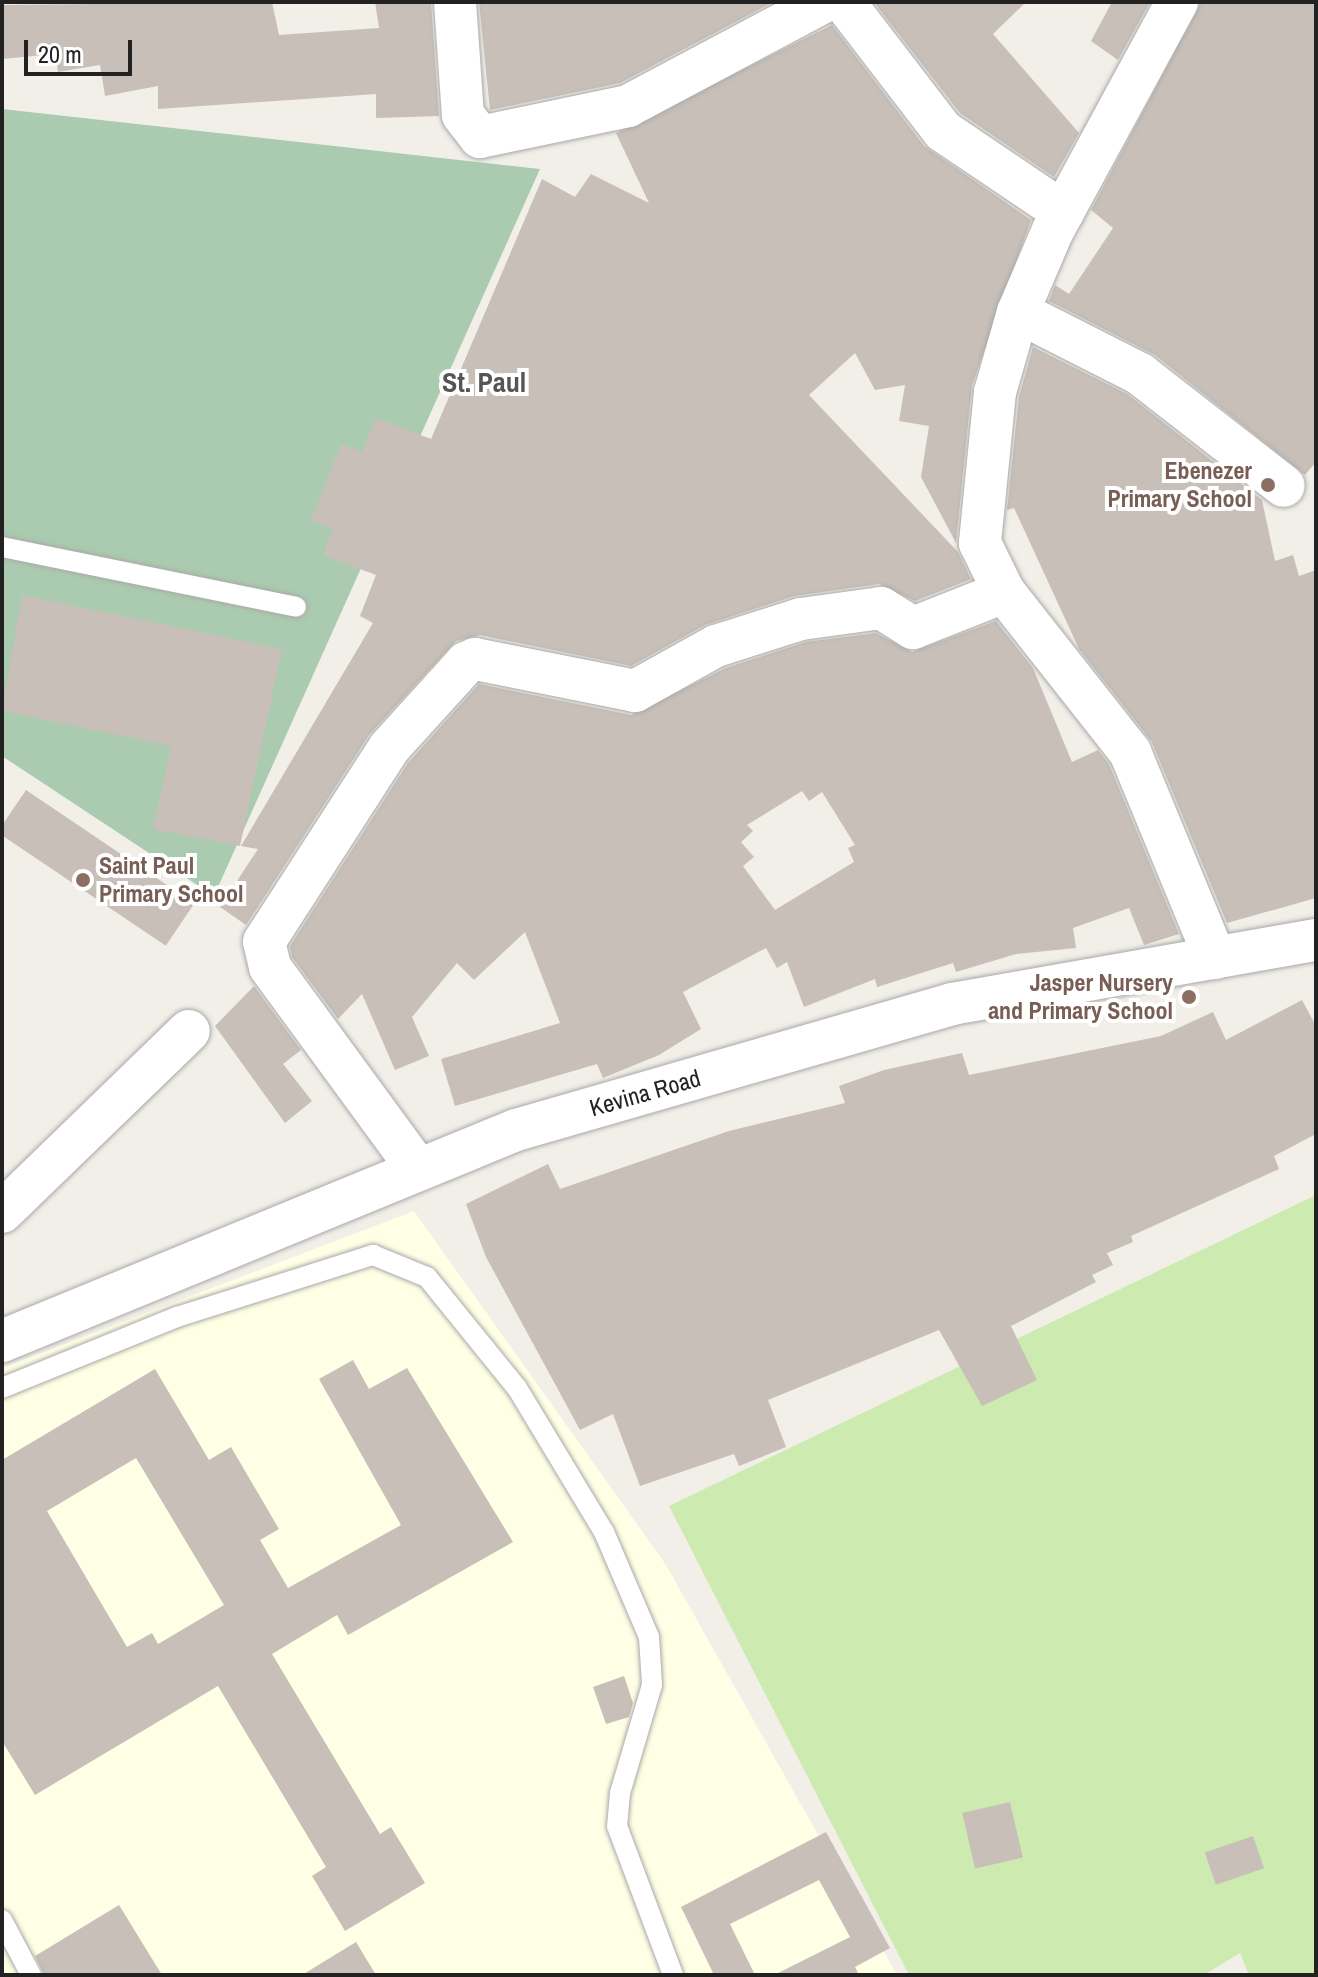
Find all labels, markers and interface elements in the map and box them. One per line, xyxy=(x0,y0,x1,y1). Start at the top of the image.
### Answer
scale bar xyxy=(28,24,136,74)
text: 20 m xyxy=(38,38,82,70)
district label: St. Paul xyxy=(442,365,526,399)
place label: Ebenezer Primary School xyxy=(1108,457,1252,513)
marker: Ebenezer Primary School xyxy=(1259,476,1277,494)
place label: Saint Paul Primary School xyxy=(99,852,243,908)
marker: Saint Paul Primary School xyxy=(74,871,92,889)
place label: Jasper Nursery and Primary School xyxy=(988,969,1173,1025)
marker: Jasper Nursery and Primary School xyxy=(1180,988,1198,1006)
street label: Kevina Road xyxy=(586,1063,704,1123)

